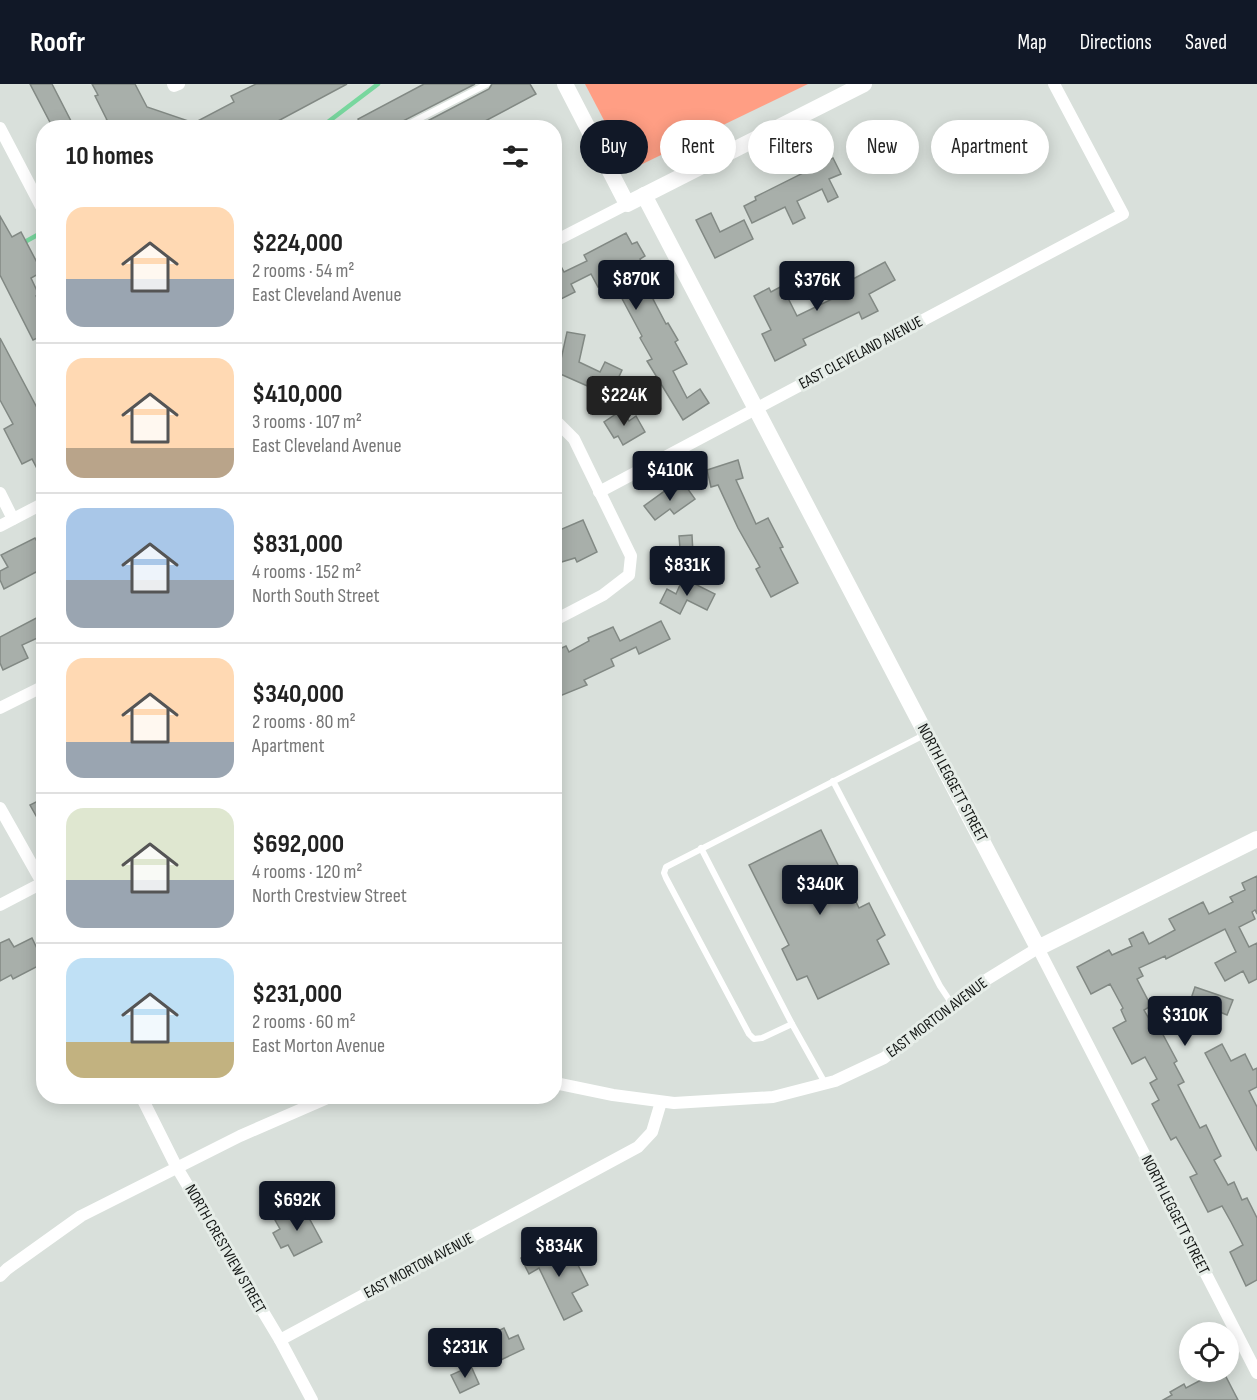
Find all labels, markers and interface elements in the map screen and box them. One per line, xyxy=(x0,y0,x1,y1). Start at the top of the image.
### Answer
text: Roofr xyxy=(30,26,85,59)
text: Map xyxy=(1017,30,1047,55)
text: Directions xyxy=(1080,30,1152,55)
text: Saved xyxy=(1185,30,1227,55)
chip: Buy xyxy=(580,120,648,174)
chip: Rent xyxy=(660,120,736,174)
chip: Filters xyxy=(748,120,834,174)
chip: New xyxy=(846,120,919,174)
chip: Apartment xyxy=(931,120,1049,174)
icon: filters xyxy=(499,140,532,173)
text: 10 homes xyxy=(66,141,154,172)
text: $224,000 xyxy=(252,228,343,259)
icon: home xyxy=(114,231,186,303)
text: 2 rooms · 54 m² xyxy=(252,259,354,283)
pin: $870K xyxy=(594,260,678,311)
pin: $376K xyxy=(775,261,859,312)
text: $870K xyxy=(612,267,660,291)
text: $376K xyxy=(793,268,841,292)
text: East Cleveland Avenue xyxy=(252,283,401,307)
street label: EAST CLEVELAND AVENUE xyxy=(796,312,926,394)
pin: $224K xyxy=(582,376,666,427)
text: $410,000 xyxy=(252,379,342,410)
icon: home xyxy=(114,382,186,454)
text: $224K xyxy=(601,383,647,407)
text: 3 rooms · 107 m² xyxy=(252,410,362,434)
text: East Cleveland Avenue xyxy=(252,434,401,458)
pin: $410K xyxy=(628,451,712,502)
text: $410K xyxy=(647,458,693,482)
text: $831,000 xyxy=(252,529,343,560)
icon: home xyxy=(114,532,186,604)
pin: $831K xyxy=(645,546,729,597)
text: $831K xyxy=(664,553,710,577)
text: 4 rooms · 152 m² xyxy=(252,560,361,584)
text: North South Street xyxy=(252,584,380,608)
text: $340,000 xyxy=(252,679,344,710)
icon: home xyxy=(114,682,186,754)
text: 2 rooms · 80 m² xyxy=(252,710,356,734)
street label: NORTH LEGGETT STREET xyxy=(913,721,991,846)
text: Apartment xyxy=(252,734,325,758)
text: $692,000 xyxy=(252,829,344,860)
icon: home xyxy=(114,832,186,904)
text: 4 rooms · 120 m² xyxy=(252,860,363,884)
pin: $340K xyxy=(778,865,862,916)
text: $340K xyxy=(796,872,844,896)
text: North Crestview Street xyxy=(252,884,407,908)
street label: EAST MORTON AVENUE xyxy=(883,974,991,1062)
text: $231,000 xyxy=(252,979,342,1010)
icon: home xyxy=(114,982,186,1054)
pin: $310K xyxy=(1143,996,1227,1047)
text: $310K xyxy=(1162,1003,1208,1027)
text: 2 rooms · 60 m² xyxy=(252,1010,356,1034)
text: East Morton Avenue xyxy=(252,1034,385,1058)
street label: NORTH LEGGETT STREET xyxy=(1137,1152,1213,1278)
street label: NORTH CRESTVIEW STREET xyxy=(180,1181,270,1317)
pin: $692K xyxy=(255,1181,339,1232)
text: $692K xyxy=(273,1188,321,1212)
pin: $834K xyxy=(517,1227,601,1278)
street label: EAST MORTON AVENUE xyxy=(361,1229,477,1303)
text: $834K xyxy=(535,1234,583,1258)
map controls xyxy=(1179,1322,1239,1382)
button: locate xyxy=(1179,1322,1239,1382)
pin: $231K xyxy=(423,1328,507,1379)
text: $231K xyxy=(442,1335,488,1359)

